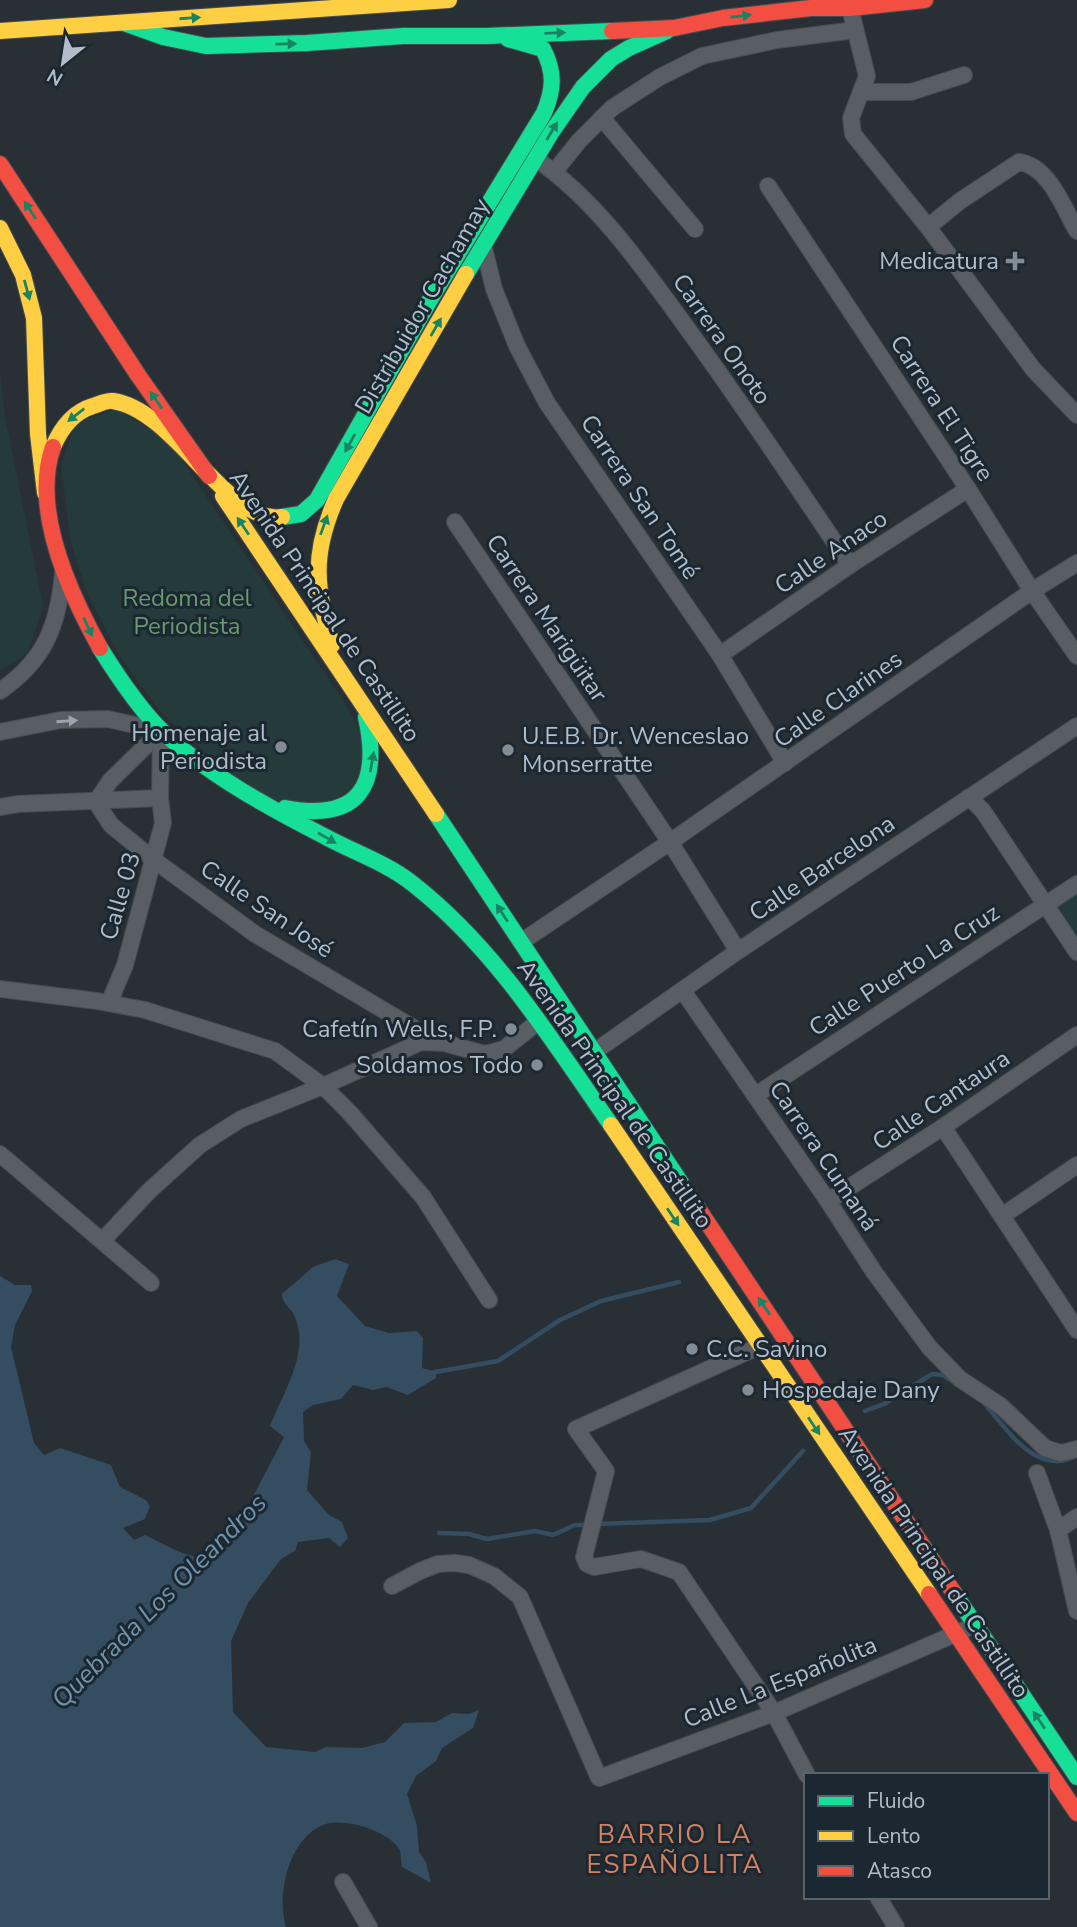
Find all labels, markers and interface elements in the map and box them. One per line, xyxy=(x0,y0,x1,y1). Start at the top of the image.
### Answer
one-way arrow xyxy=(730,10,752,21)
one-way arrow xyxy=(180,12,202,23)
one-way arrow xyxy=(544,27,566,38)
north arrow xyxy=(28,28,98,98)
one-way arrow xyxy=(276,38,298,49)
text: N xyxy=(42,62,68,92)
one-way arrow xyxy=(546,122,559,141)
street label: Distribuidor Cachamay xyxy=(347,192,497,420)
one-way arrow xyxy=(24,200,37,220)
place label: Medicatura xyxy=(879,245,999,277)
marker: Medicatura xyxy=(1005,251,1025,271)
street label: Carrera Onoto xyxy=(665,267,779,411)
one-way arrow xyxy=(22,279,33,301)
one-way arrow xyxy=(430,317,442,336)
street label: Carrera El Tigre xyxy=(883,329,1001,487)
one-way arrow xyxy=(149,391,163,409)
one-way arrow xyxy=(67,408,85,423)
street label: Carrera San Tomé xyxy=(573,408,707,586)
one-way arrow xyxy=(344,433,356,453)
street label: Avenida Principal de Castillito xyxy=(222,464,428,748)
street label: Calle Anaco xyxy=(768,503,894,601)
one-way arrow xyxy=(319,514,330,535)
one-way arrow xyxy=(236,517,250,535)
street label: Carrera Marigüitar xyxy=(479,528,615,708)
park label: Redoma del Periodista xyxy=(122,582,252,642)
one-way arrow xyxy=(82,617,94,637)
street label: Calle Clarines xyxy=(768,643,908,755)
one-way arrow xyxy=(56,715,78,726)
place label: Homenaje al Periodista xyxy=(131,717,267,777)
place label: U.E.B. Dr. Wenceslao Monserratte xyxy=(522,720,749,780)
marker: Homenaje al Periodista xyxy=(273,739,289,755)
marker: U.E.B. Dr. Wenceslao Monserratte xyxy=(500,742,516,758)
one-way arrow xyxy=(367,751,378,773)
street label: Calle Barcelona xyxy=(743,807,901,929)
one-way arrow xyxy=(318,832,337,845)
street label: Calle 03 xyxy=(92,848,148,944)
street label: Calle San José xyxy=(194,853,340,965)
street label: Calle Puerto La Cruz xyxy=(803,896,1005,1044)
one-way arrow xyxy=(496,903,509,923)
street label: Avenida Principal de Castillito xyxy=(510,953,720,1235)
place label: Cafetín Wells, F.P. xyxy=(302,1013,497,1045)
marker: Cafetín Wells, F.P. xyxy=(503,1021,519,1037)
street label: Calle Cantaura xyxy=(866,1042,1016,1158)
place label: Soldamos Todo xyxy=(356,1049,523,1081)
marker: Soldamos Todo xyxy=(529,1057,545,1073)
street label: Carrera Cumaná xyxy=(762,1075,886,1237)
one-way arrow xyxy=(666,1208,680,1226)
one-way arrow xyxy=(758,1297,771,1316)
place label: C.C. Savino xyxy=(706,1333,827,1365)
marker: C.C. Savino xyxy=(684,1341,700,1357)
place label: Hospedaje Dany xyxy=(762,1374,940,1406)
marker: Hospedaje Dany xyxy=(740,1382,756,1398)
one-way arrow xyxy=(807,1417,821,1435)
street label: Avenida Principal de Castillito xyxy=(831,1420,1037,1704)
water label: Quebrada Los Oleandros xyxy=(44,1486,274,1716)
street label: Calle La Españolita xyxy=(678,1629,882,1735)
one-way arrow xyxy=(1033,1711,1046,1730)
legend xyxy=(804,1773,1049,1899)
text: Fluido xyxy=(867,1787,925,1815)
district label: BARRIO LA ESPAÑOLITA xyxy=(586,1817,764,1882)
text: Lento xyxy=(867,1822,920,1850)
text: Atasco xyxy=(867,1857,932,1885)

